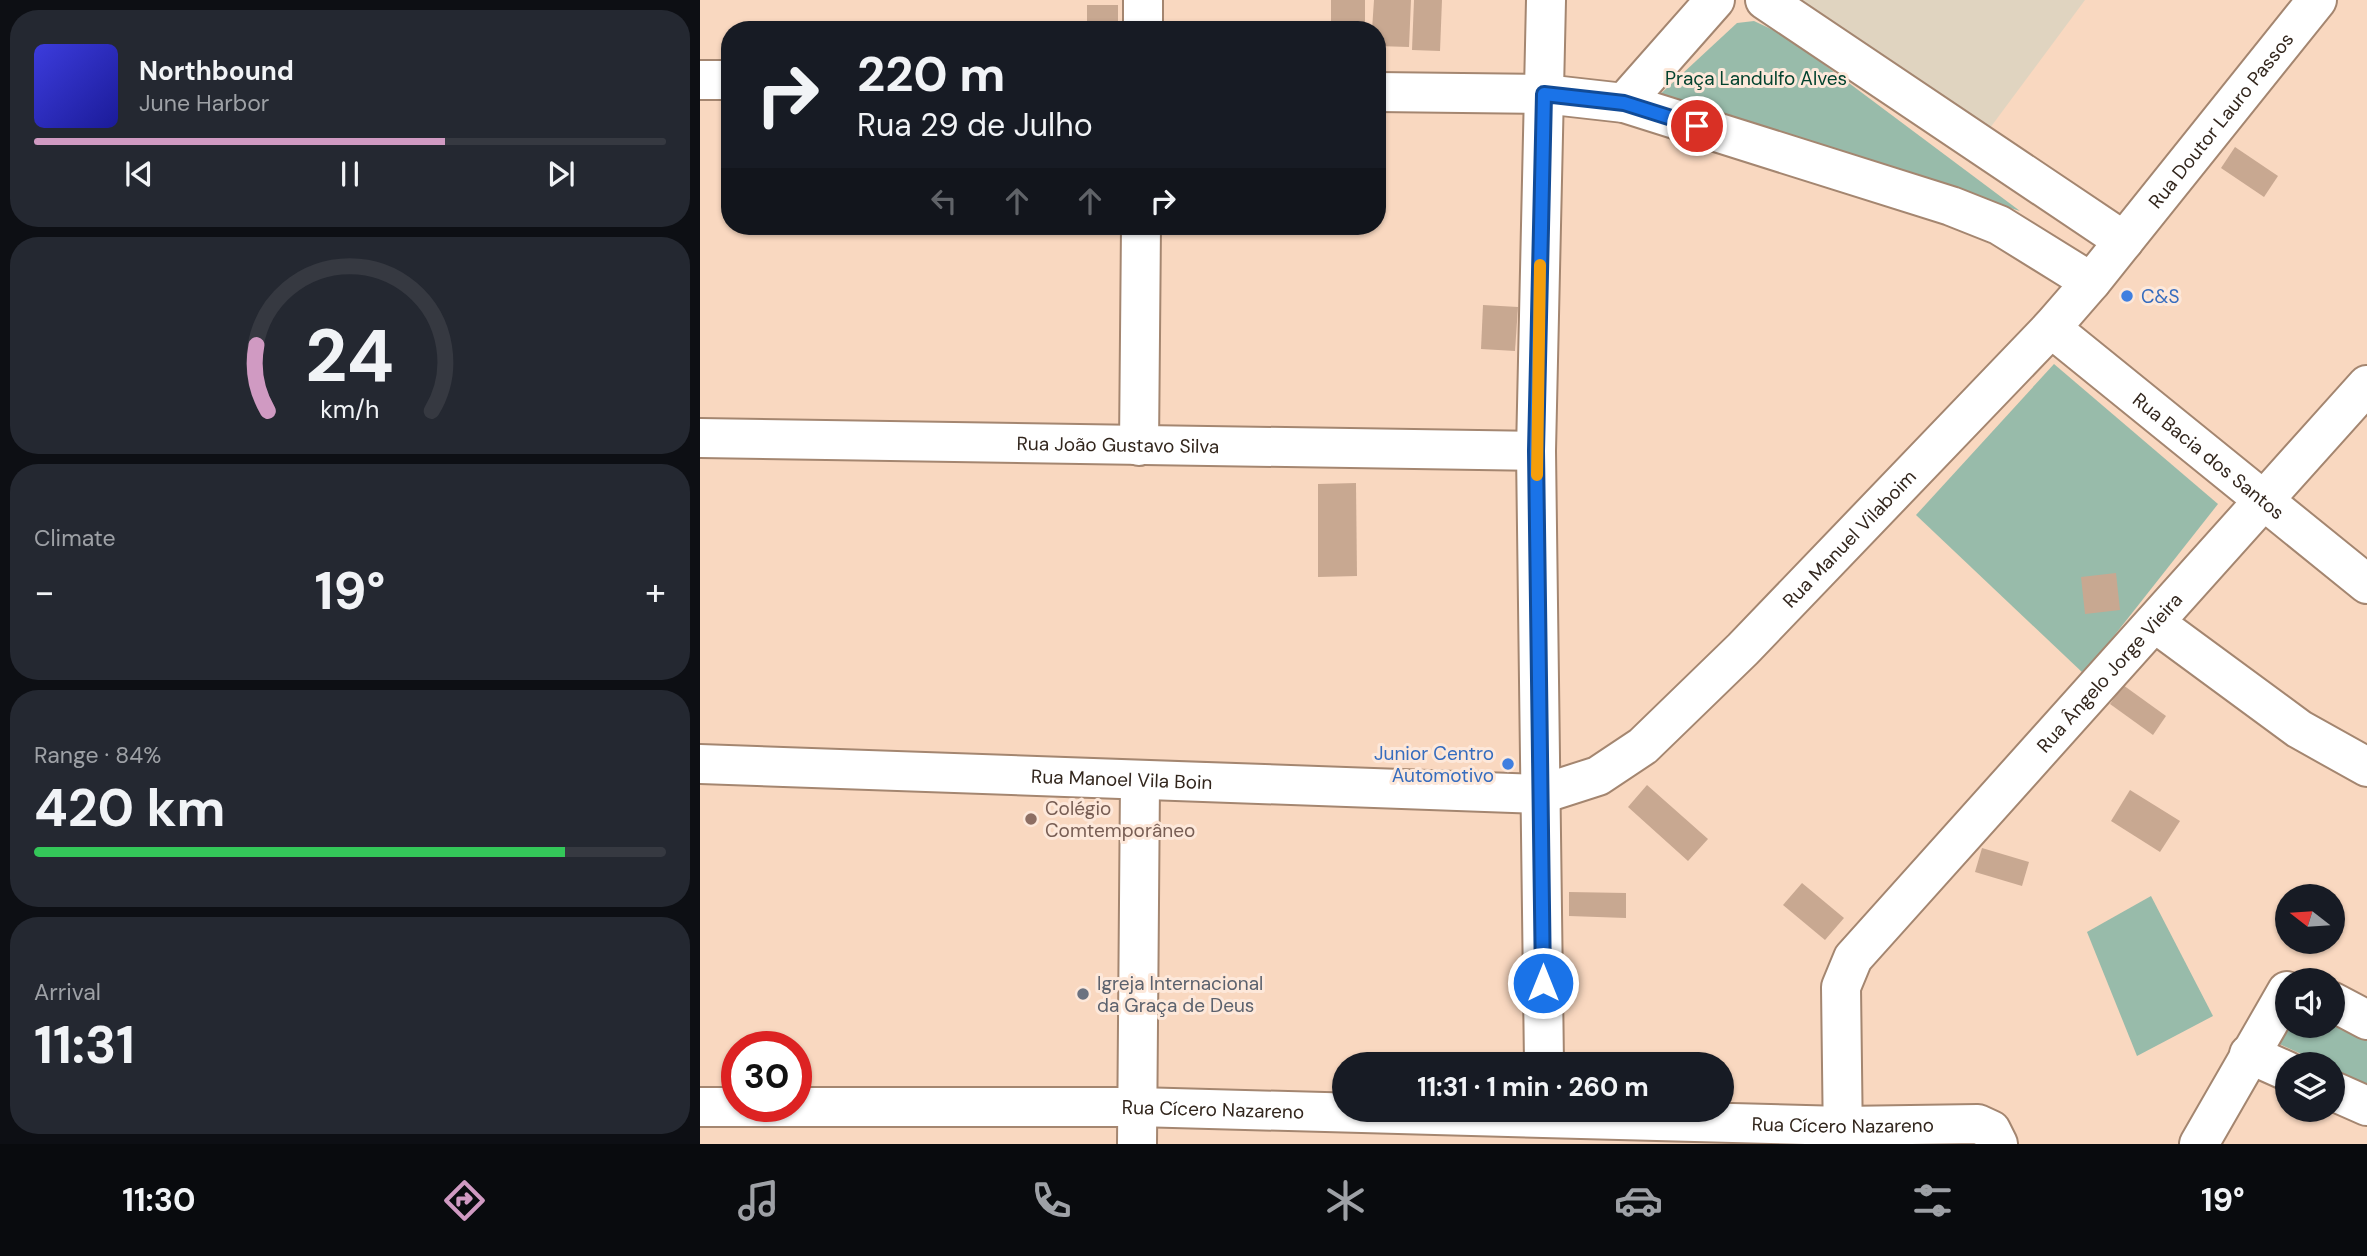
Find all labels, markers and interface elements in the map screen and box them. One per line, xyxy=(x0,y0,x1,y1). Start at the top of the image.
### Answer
street label: Rua Doutor Lauro Passos xyxy=(2143,27,2299,214)
text: 220 m xyxy=(857,42,1005,106)
icon: right xyxy=(742,49,833,140)
text: Northbound xyxy=(139,54,294,88)
park label: Praça Landulfo Alves xyxy=(1665,66,1847,91)
text: June Harbor xyxy=(139,88,269,118)
pin xyxy=(1667,96,1727,156)
text: Rua 29 de Julho xyxy=(857,104,1093,146)
icon: arrive xyxy=(1678,107,1716,145)
icon: previous xyxy=(120,155,158,193)
icon: pause xyxy=(331,155,369,193)
icon: next xyxy=(542,155,580,193)
icon: left xyxy=(925,182,963,220)
icon: ahead xyxy=(998,182,1036,220)
icon: ahead xyxy=(1071,182,1109,220)
icon: right xyxy=(1144,182,1182,220)
place label: C&S xyxy=(2141,284,2180,309)
marker: C&S xyxy=(2119,288,2135,304)
text: 24 xyxy=(306,310,394,405)
street label: Rua Bacia dos Santos xyxy=(2127,387,2289,525)
text: km/h xyxy=(320,393,380,426)
street label: Rua João Gustavo Silva xyxy=(1016,431,1219,459)
street label: Rua Manuel Vilaboim xyxy=(1777,464,1922,613)
text: Climate xyxy=(34,523,116,553)
text: 19° xyxy=(315,557,385,625)
text: − xyxy=(34,567,55,617)
text: + xyxy=(645,567,666,617)
street label: Rua Ângelo Jorge Vieira xyxy=(2031,588,2188,758)
text: Range · 84% xyxy=(34,740,161,770)
place label: Junior Centro Automotivo xyxy=(1374,741,1494,788)
marker: Junior Centro Automotivo xyxy=(1500,756,1516,772)
street label: Rua Manoel Vila Boin xyxy=(1031,764,1213,795)
text: 420 km xyxy=(34,774,225,842)
place label: Colégio Comtemporâneo xyxy=(1045,796,1195,843)
marker: Colégio Comtemporâneo xyxy=(1023,811,1039,827)
north arrow xyxy=(2275,884,2345,954)
map controls xyxy=(2275,884,2345,1122)
position arrow xyxy=(1506,946,1580,1020)
button: sound xyxy=(2275,968,2345,1038)
place label: Igreja Internacional da Graça de Deus xyxy=(1097,971,1263,1018)
text: Arrival xyxy=(34,977,101,1007)
marker: Igreja Internacional da Graça de Deus xyxy=(1075,986,1091,1002)
text: 11:31 xyxy=(34,1011,135,1079)
speed limit sign: 30 xyxy=(721,1031,812,1122)
button: layers xyxy=(2275,1052,2345,1122)
text: 11:31 · 1 min · 260 m xyxy=(1417,1070,1649,1104)
street label: Rua Cícero Nazareno xyxy=(1122,1095,1304,1124)
street label: Rua Cícero Nazareno xyxy=(1751,1112,1934,1139)
icon: directions xyxy=(440,1176,489,1225)
icon: music xyxy=(734,1176,783,1225)
icon: phone xyxy=(1027,1176,1076,1225)
icon: climate xyxy=(1321,1176,1370,1225)
icon: car xyxy=(1614,1176,1663,1225)
icon: filters xyxy=(1908,1176,1957,1225)
text: 11:30 xyxy=(122,1179,196,1221)
text: 19° xyxy=(2201,1179,2245,1221)

